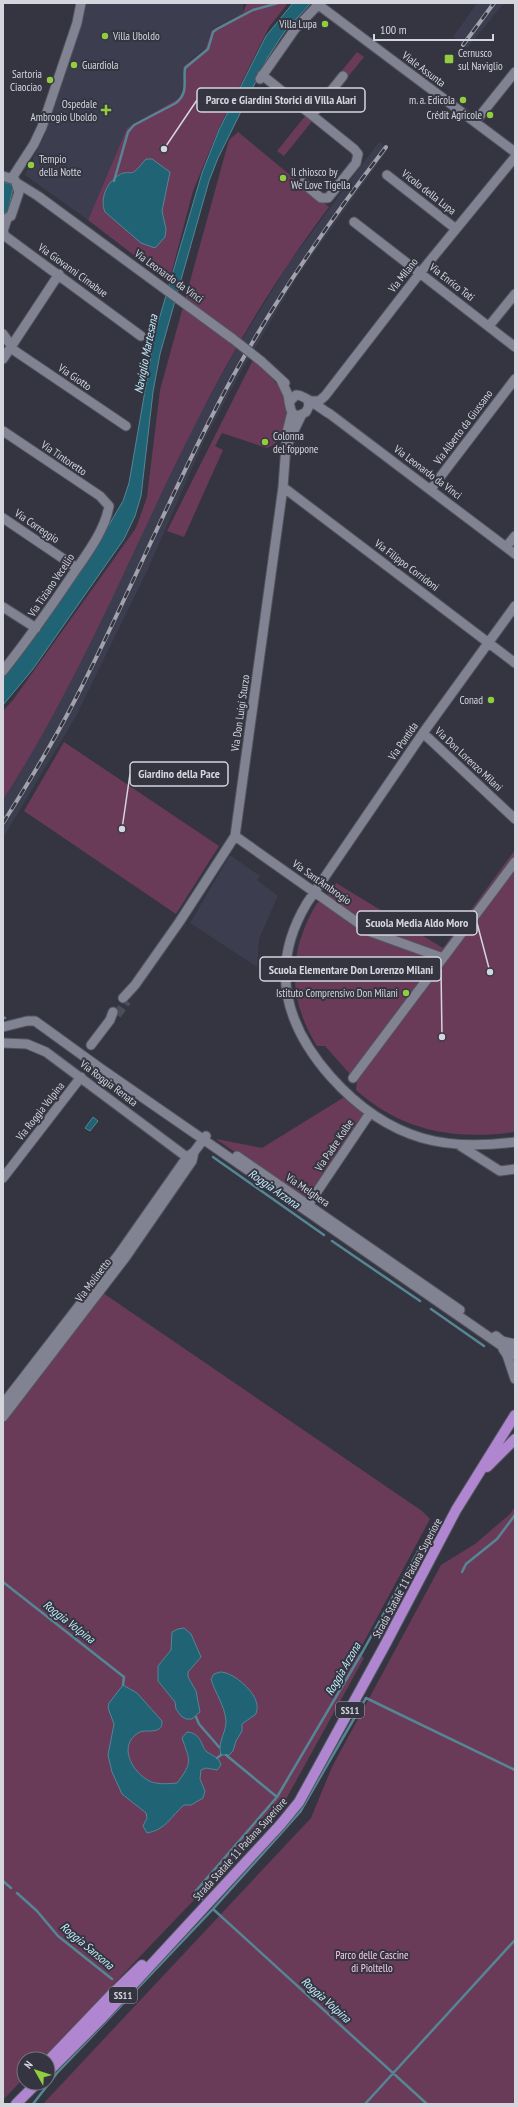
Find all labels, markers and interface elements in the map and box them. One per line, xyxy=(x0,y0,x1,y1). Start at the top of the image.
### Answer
scale bar xyxy=(374,16,493,42)
place label: Villa Lupa xyxy=(278,17,317,31)
marker: Villa Lupa xyxy=(320,19,330,29)
text: 100 m xyxy=(380,22,407,37)
place label: Villa Uboldo xyxy=(112,29,160,43)
marker: Villa Uboldo xyxy=(100,31,110,41)
place label: Cernusco sul Naviglio xyxy=(458,46,503,73)
street label: Viale Assunta xyxy=(399,48,448,90)
marker: Cernusco sul Naviglio xyxy=(443,53,455,65)
place label: Guardiola xyxy=(82,58,118,72)
marker: Guardiola xyxy=(69,60,79,70)
place label: Sartoria Ciaociao xyxy=(10,67,42,94)
marker: Sartoria Ciaociao xyxy=(45,75,55,85)
callout: Parco e Giardini Storici di Villa Alari xyxy=(197,88,365,112)
text: Parco e Giardini Storici di Villa Alari xyxy=(206,92,357,107)
place label: m. a. Edicola xyxy=(409,93,455,107)
marker: m. a. Edicola xyxy=(458,95,468,105)
place label: Ospedale Ambrogio Uboldo xyxy=(31,97,97,124)
marker: Ospedale Ambrogio Uboldo xyxy=(100,104,112,116)
place label: Crédit Agricole xyxy=(427,108,482,122)
marker: Crédit Agricole xyxy=(485,110,495,120)
place label: Tempio della Notte xyxy=(39,152,82,179)
marker: Tempio della Notte xyxy=(26,160,36,170)
place label: Il chiosco by We Love Tigella xyxy=(291,165,351,192)
street label: Vicolo della Lupa xyxy=(398,166,459,218)
marker: Il chiosco by We Love Tigella xyxy=(278,173,288,183)
street label: Via Giovanni Cimabue xyxy=(35,239,111,300)
street label: Via Leonardo da Vinci xyxy=(131,246,206,306)
street label: Via Milano xyxy=(385,255,421,296)
street label: Via Enrico Toti xyxy=(426,259,477,304)
water label: Naviglio Martesana xyxy=(131,312,161,395)
street label: Via Giotto xyxy=(55,360,95,393)
street label: Via Alberto da Giussano xyxy=(430,387,496,468)
place label: Colonna del foppone xyxy=(273,429,319,456)
street label: Via Tintoretto xyxy=(38,437,90,478)
marker: Colonna del foppone xyxy=(260,437,270,447)
street label: Via Leonardo da Vinci xyxy=(390,441,465,502)
street label: Via Correggio xyxy=(11,505,62,546)
street label: Via Filippo Corridoni xyxy=(371,536,442,594)
street label: Via Tiziano Vecellio xyxy=(24,551,77,620)
street label: Via Don Luigi Sturzo xyxy=(228,674,252,753)
place label: Conad xyxy=(460,693,483,707)
marker: Conad xyxy=(486,695,496,705)
street label: Via Pontida xyxy=(384,719,421,763)
street label: Via Don Lorenzo Milani xyxy=(431,723,506,794)
callout: Giardino della Pace xyxy=(130,762,228,786)
text: Giardino della Pace xyxy=(138,766,220,781)
street label: Via Sant'Ambrogio xyxy=(289,856,354,908)
callout: Scuola Media Aldo Moro xyxy=(357,911,477,935)
text: Scuola Media Aldo Moro xyxy=(366,915,469,930)
callout: Scuola Elementare Don Lorenzo Milani xyxy=(260,957,441,981)
text: Scuola Elementare Don Lorenzo Milani xyxy=(269,962,434,977)
place label: Istituto Comprensivo Don Milani xyxy=(276,986,398,1000)
marker: Istituto Comprensivo Don Milani xyxy=(401,988,411,998)
street label: Via Roggia Renata xyxy=(77,1056,141,1109)
street label: Via Roggia Volpina xyxy=(12,1079,67,1144)
street label: Via Padre Kolbe xyxy=(311,1116,357,1174)
water label: Roggia Arzona xyxy=(246,1166,304,1212)
street label: Via Melghera xyxy=(283,1170,333,1210)
street label: Via Molinetto xyxy=(71,1255,114,1305)
street label: Strada Statale 11 Padana Superiore xyxy=(369,1515,445,1641)
water label: Roggia Volpina xyxy=(41,1597,99,1647)
water label: Roggia Arzona xyxy=(321,1638,364,1698)
road number: SS11 xyxy=(336,1702,364,1718)
street label: Strada Statale 11 Padana Superiore xyxy=(190,1794,290,1904)
water label: Roggia Sansona xyxy=(57,1919,118,1973)
park label: Parco delle Cascine di Pioltello xyxy=(336,1948,409,1975)
water label: Roggia Volpina xyxy=(299,1974,355,2027)
road number: SS11 xyxy=(109,1987,137,2003)
north arrow xyxy=(16,2051,56,2091)
text: N xyxy=(21,2058,36,2071)

